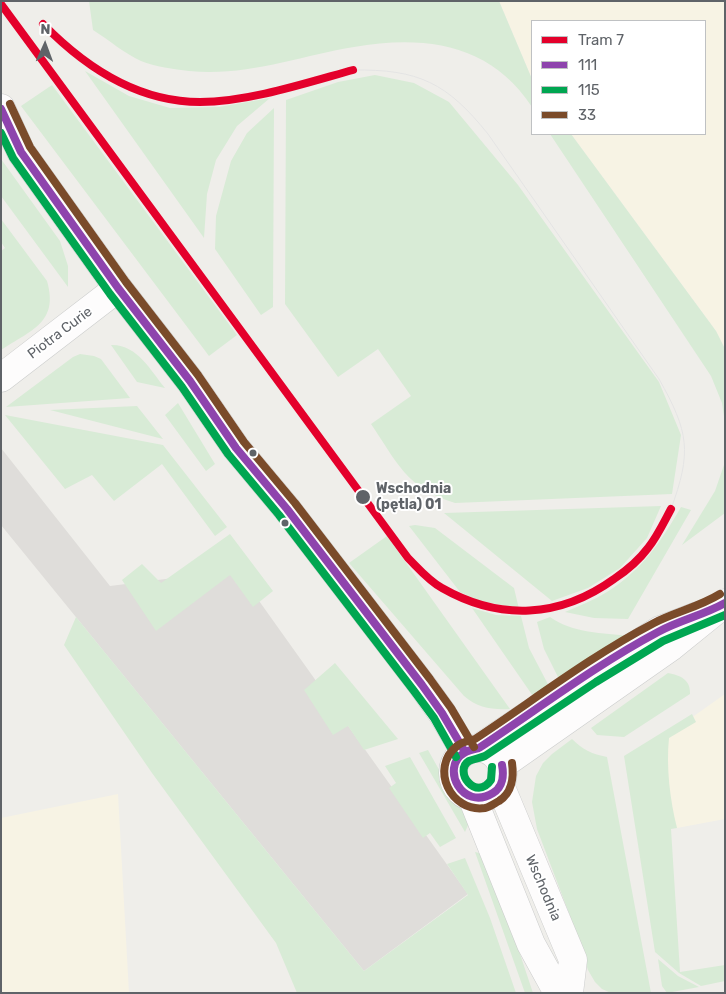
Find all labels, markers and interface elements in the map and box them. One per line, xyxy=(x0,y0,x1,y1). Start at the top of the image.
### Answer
north arrow xyxy=(20,20,70,70)
legend xyxy=(531,20,706,135)
text: N xyxy=(40,21,51,38)
text: Tram 7 xyxy=(578,31,624,49)
text: 111 xyxy=(578,56,597,74)
text: 115 xyxy=(578,81,600,99)
text: 33 xyxy=(578,106,596,124)
street label: Piotra Curie xyxy=(24,303,96,363)
unlabelled marker xyxy=(248,448,258,458)
place label: Wschodnia (pętla) 01 xyxy=(376,481,451,514)
marker: Wschodnia (pętla) 01 xyxy=(354,488,372,506)
unlabelled marker xyxy=(280,518,290,528)
street label: Wschodnia xyxy=(522,852,564,924)

